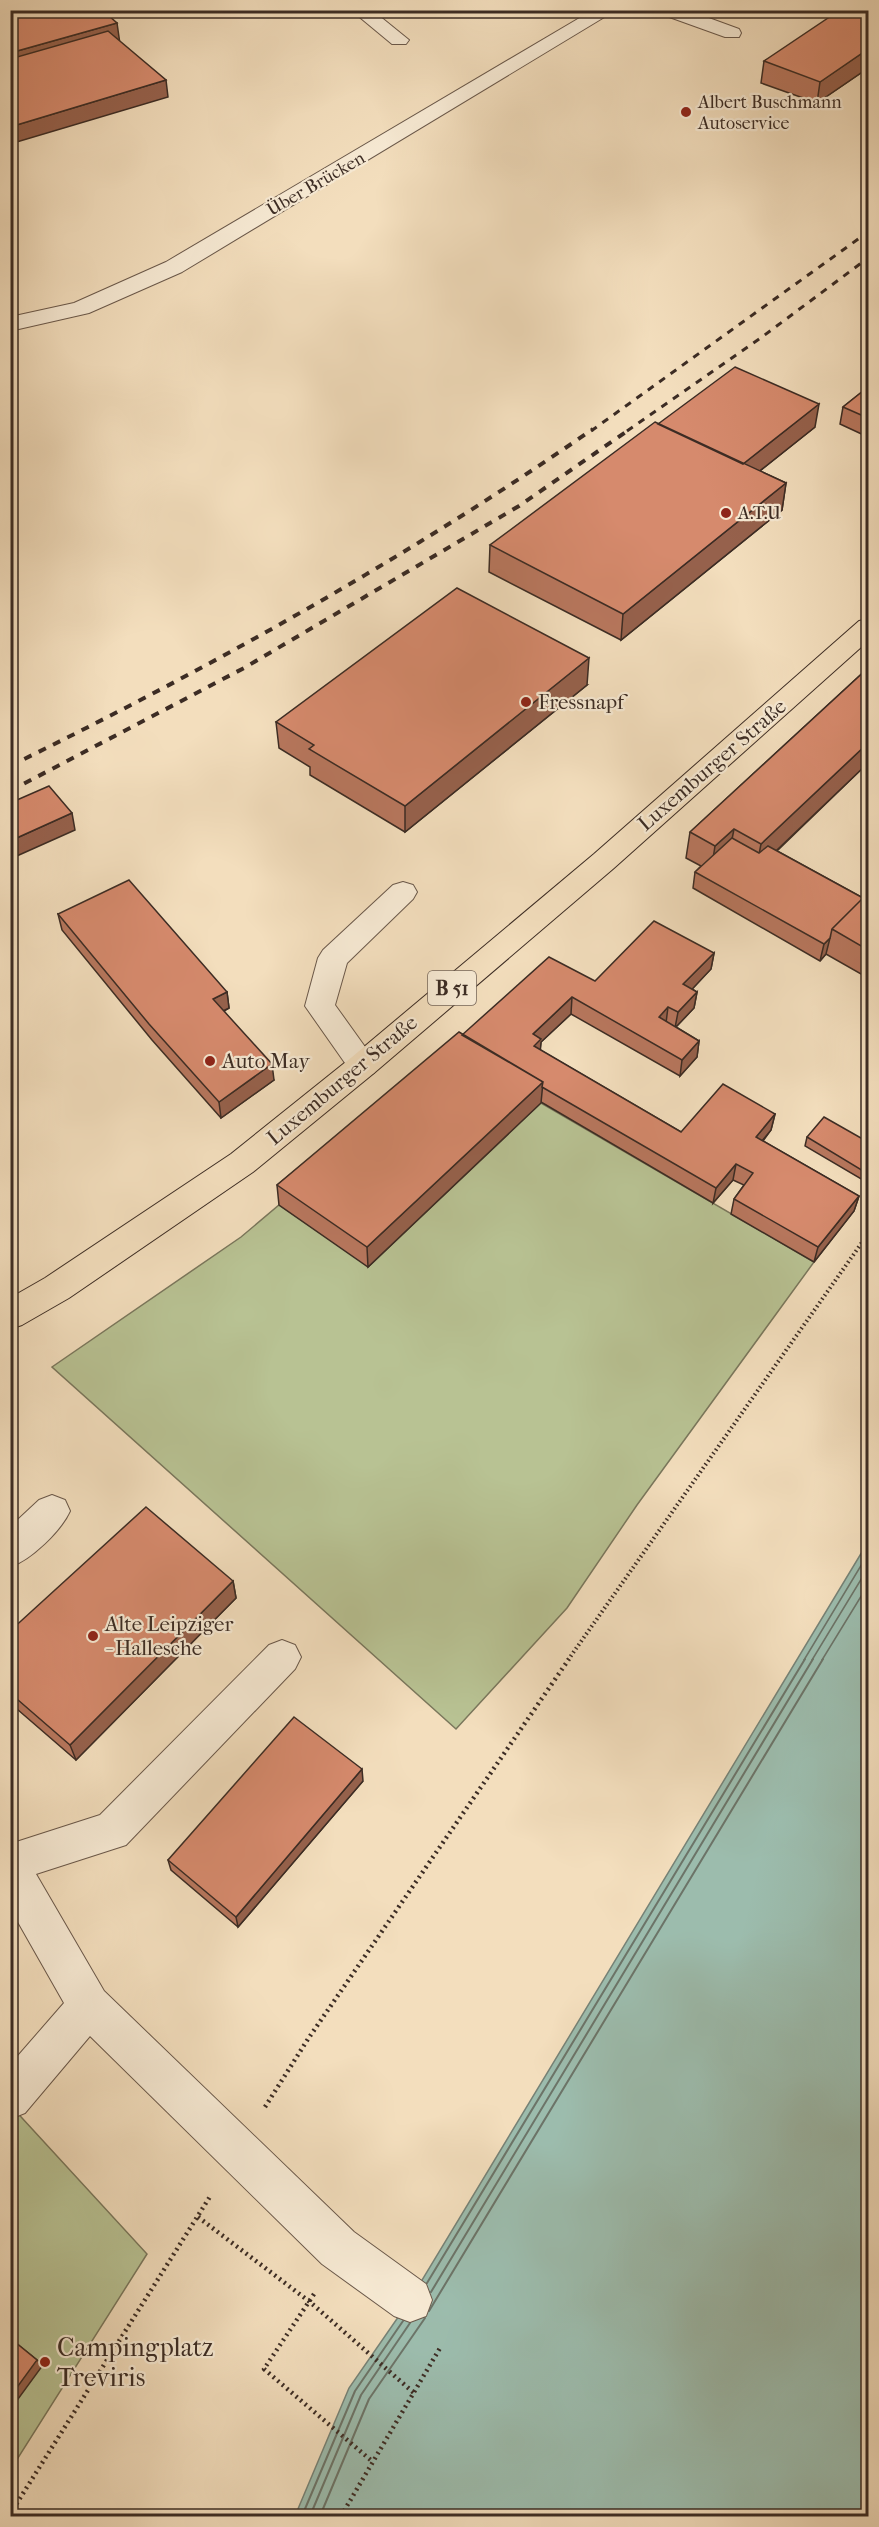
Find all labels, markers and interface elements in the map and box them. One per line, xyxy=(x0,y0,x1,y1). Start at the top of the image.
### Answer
place label: Albert Buschmann Autoservice xyxy=(697,92,842,134)
marker: Albert Buschmann Autoservice xyxy=(679,105,693,119)
street label: Über Brücken xyxy=(263,146,369,220)
place label: A.T.U xyxy=(737,503,781,524)
marker: A.T.U xyxy=(719,506,733,520)
place label: Fressnapf xyxy=(538,690,628,714)
street label: Luxemburger Straße xyxy=(633,694,791,836)
marker: Fressnapf xyxy=(519,695,533,709)
road number: B 51 xyxy=(428,971,476,1005)
street label: Luxemburger Straße xyxy=(262,1010,422,1150)
place label: Auto May xyxy=(221,1049,310,1073)
marker: Auto May xyxy=(203,1054,217,1068)
place label: Alte Leipziger - Hallesche xyxy=(104,1612,233,1660)
marker: Alte Leipziger - Hallesche xyxy=(86,1629,100,1643)
place label: Campingplatz Treviris xyxy=(57,2332,214,2393)
marker: Campingplatz Treviris xyxy=(38,2355,52,2369)

